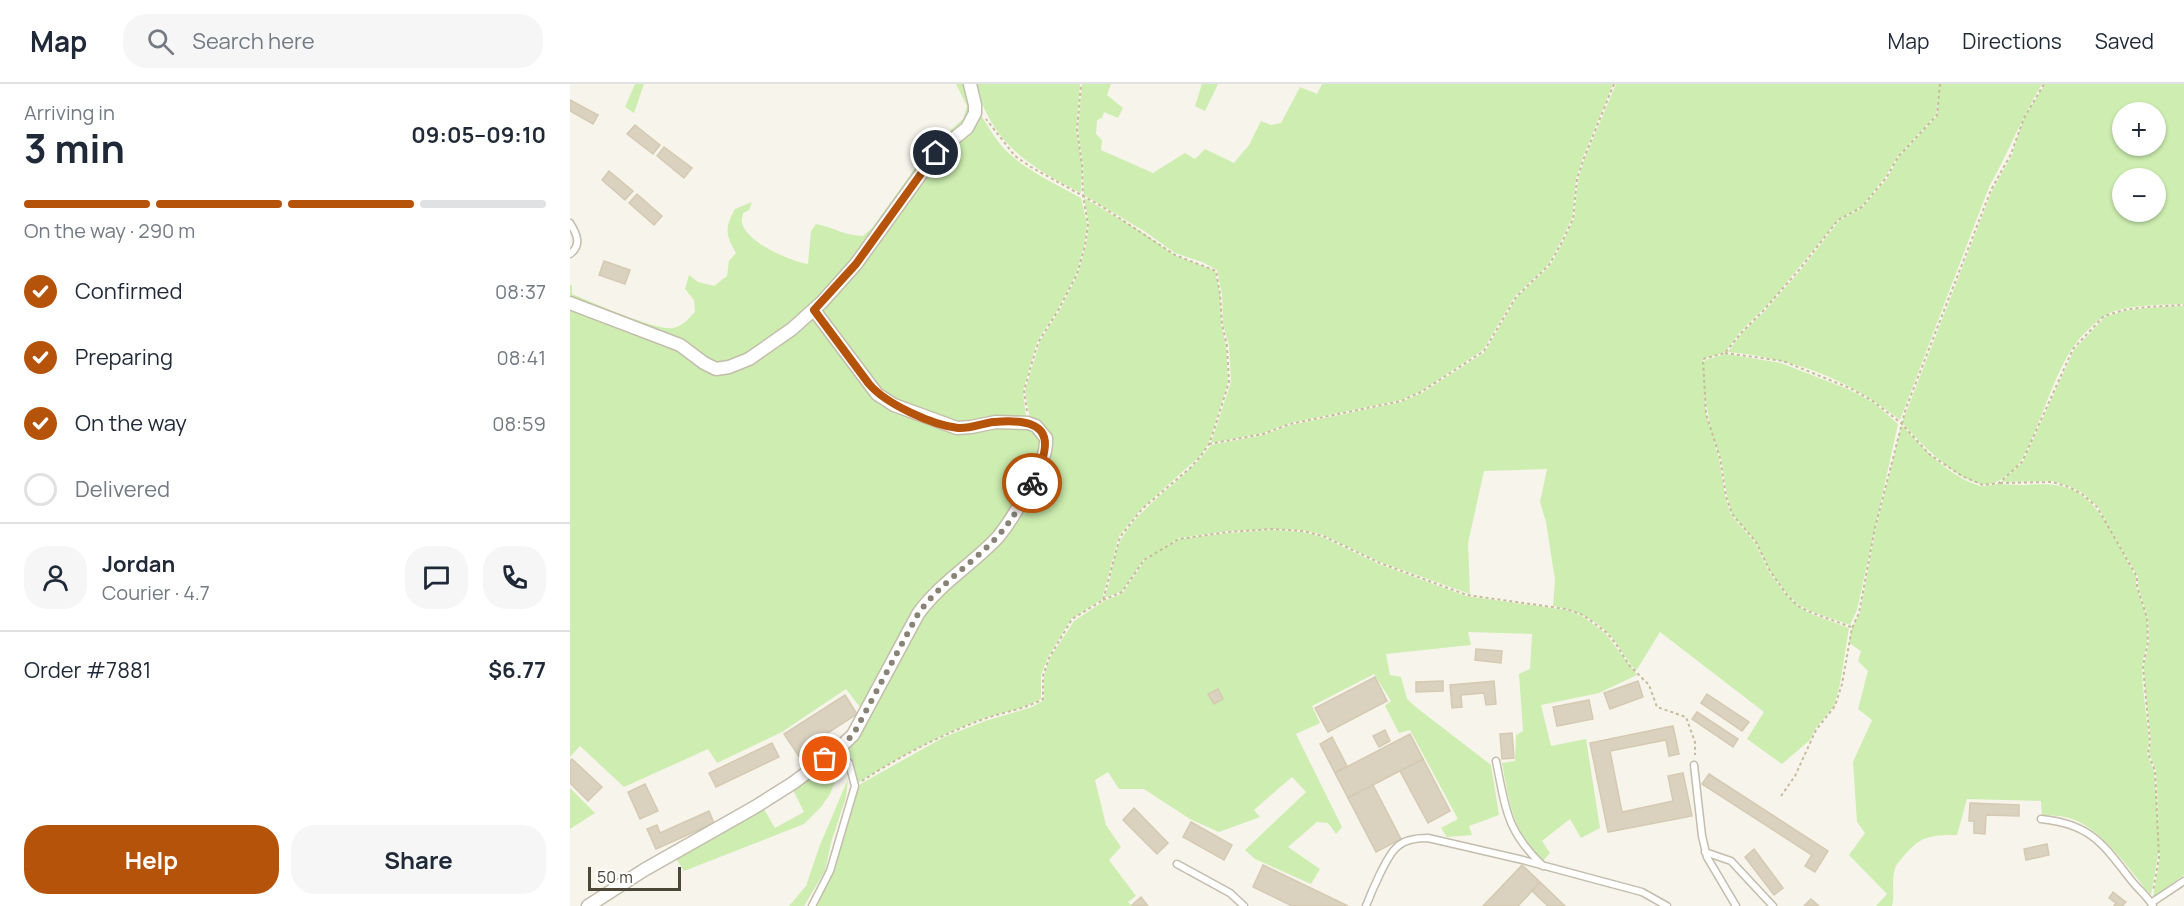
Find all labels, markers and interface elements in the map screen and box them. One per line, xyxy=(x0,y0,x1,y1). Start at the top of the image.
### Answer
search box xyxy=(123,14,543,68)
text: Map xyxy=(30,22,87,60)
icon: search xyxy=(144,25,177,58)
text: Search here xyxy=(192,26,315,56)
text: Map xyxy=(1888,27,1929,55)
text: Directions xyxy=(1962,27,2062,55)
text: Saved xyxy=(2095,27,2154,55)
text: Arriving in xyxy=(24,99,115,126)
map controls xyxy=(2112,102,2166,222)
button: + xyxy=(2112,102,2166,156)
text: 09:05–09:10 xyxy=(411,120,546,150)
text: 3 min xyxy=(24,121,125,175)
pin xyxy=(910,127,961,178)
icon: home xyxy=(919,136,952,169)
button: − xyxy=(2112,168,2166,222)
text: On the way · 290 m xyxy=(24,217,195,244)
icon: check xyxy=(24,275,57,308)
text: Confirmed xyxy=(75,276,183,306)
text: 08:37 xyxy=(495,278,546,305)
icon: check xyxy=(24,341,57,374)
text: Preparing xyxy=(75,342,173,372)
text: 08:41 xyxy=(497,344,546,371)
icon: check xyxy=(24,407,57,440)
text: On the way xyxy=(75,408,187,438)
text: 08:59 xyxy=(492,410,546,437)
courier xyxy=(1002,453,1062,513)
icon: bike xyxy=(1016,467,1049,500)
text: Delivered xyxy=(75,474,170,504)
button: person xyxy=(24,546,87,609)
button: chat xyxy=(405,546,468,609)
button: phone xyxy=(483,546,546,609)
text: Jordan xyxy=(102,549,175,579)
text: Courier · 4.7 xyxy=(102,579,210,606)
text: Order #7881 xyxy=(24,655,151,685)
text: $6.77 xyxy=(488,655,546,685)
pin xyxy=(799,733,850,784)
icon: bag xyxy=(808,742,841,775)
button: Help xyxy=(24,825,279,894)
button: Share xyxy=(291,825,546,894)
scale bar xyxy=(588,864,681,892)
text: 50 m xyxy=(597,866,633,888)

